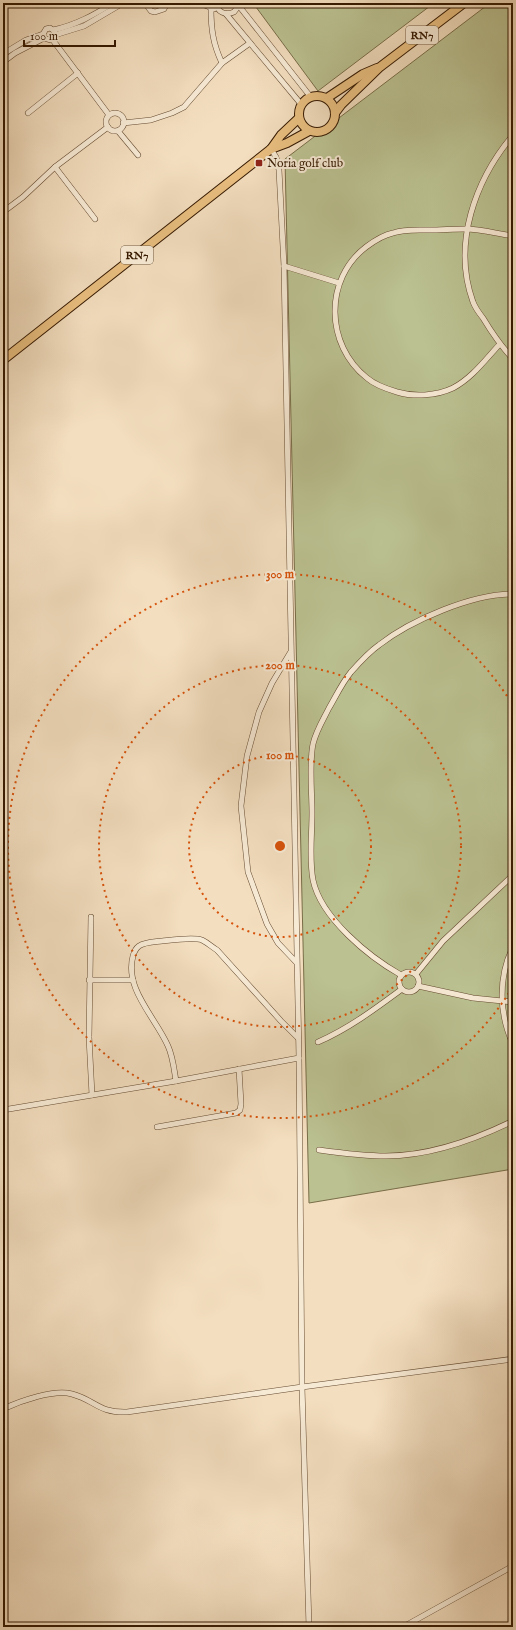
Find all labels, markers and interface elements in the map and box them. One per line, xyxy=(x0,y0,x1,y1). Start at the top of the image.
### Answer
scale bar xyxy=(24,22,115,48)
road number: RN7 xyxy=(406,26,438,44)
text: 100 m xyxy=(30,29,58,44)
place label: Noria golf club xyxy=(267,156,343,171)
marker: Noria golf club xyxy=(254,158,264,168)
road number: RN7 xyxy=(121,246,153,264)
text: 300 m xyxy=(266,567,295,582)
text: 200 m xyxy=(265,658,295,673)
text: 100 m xyxy=(266,748,295,763)
centre of rings xyxy=(273,839,287,853)

